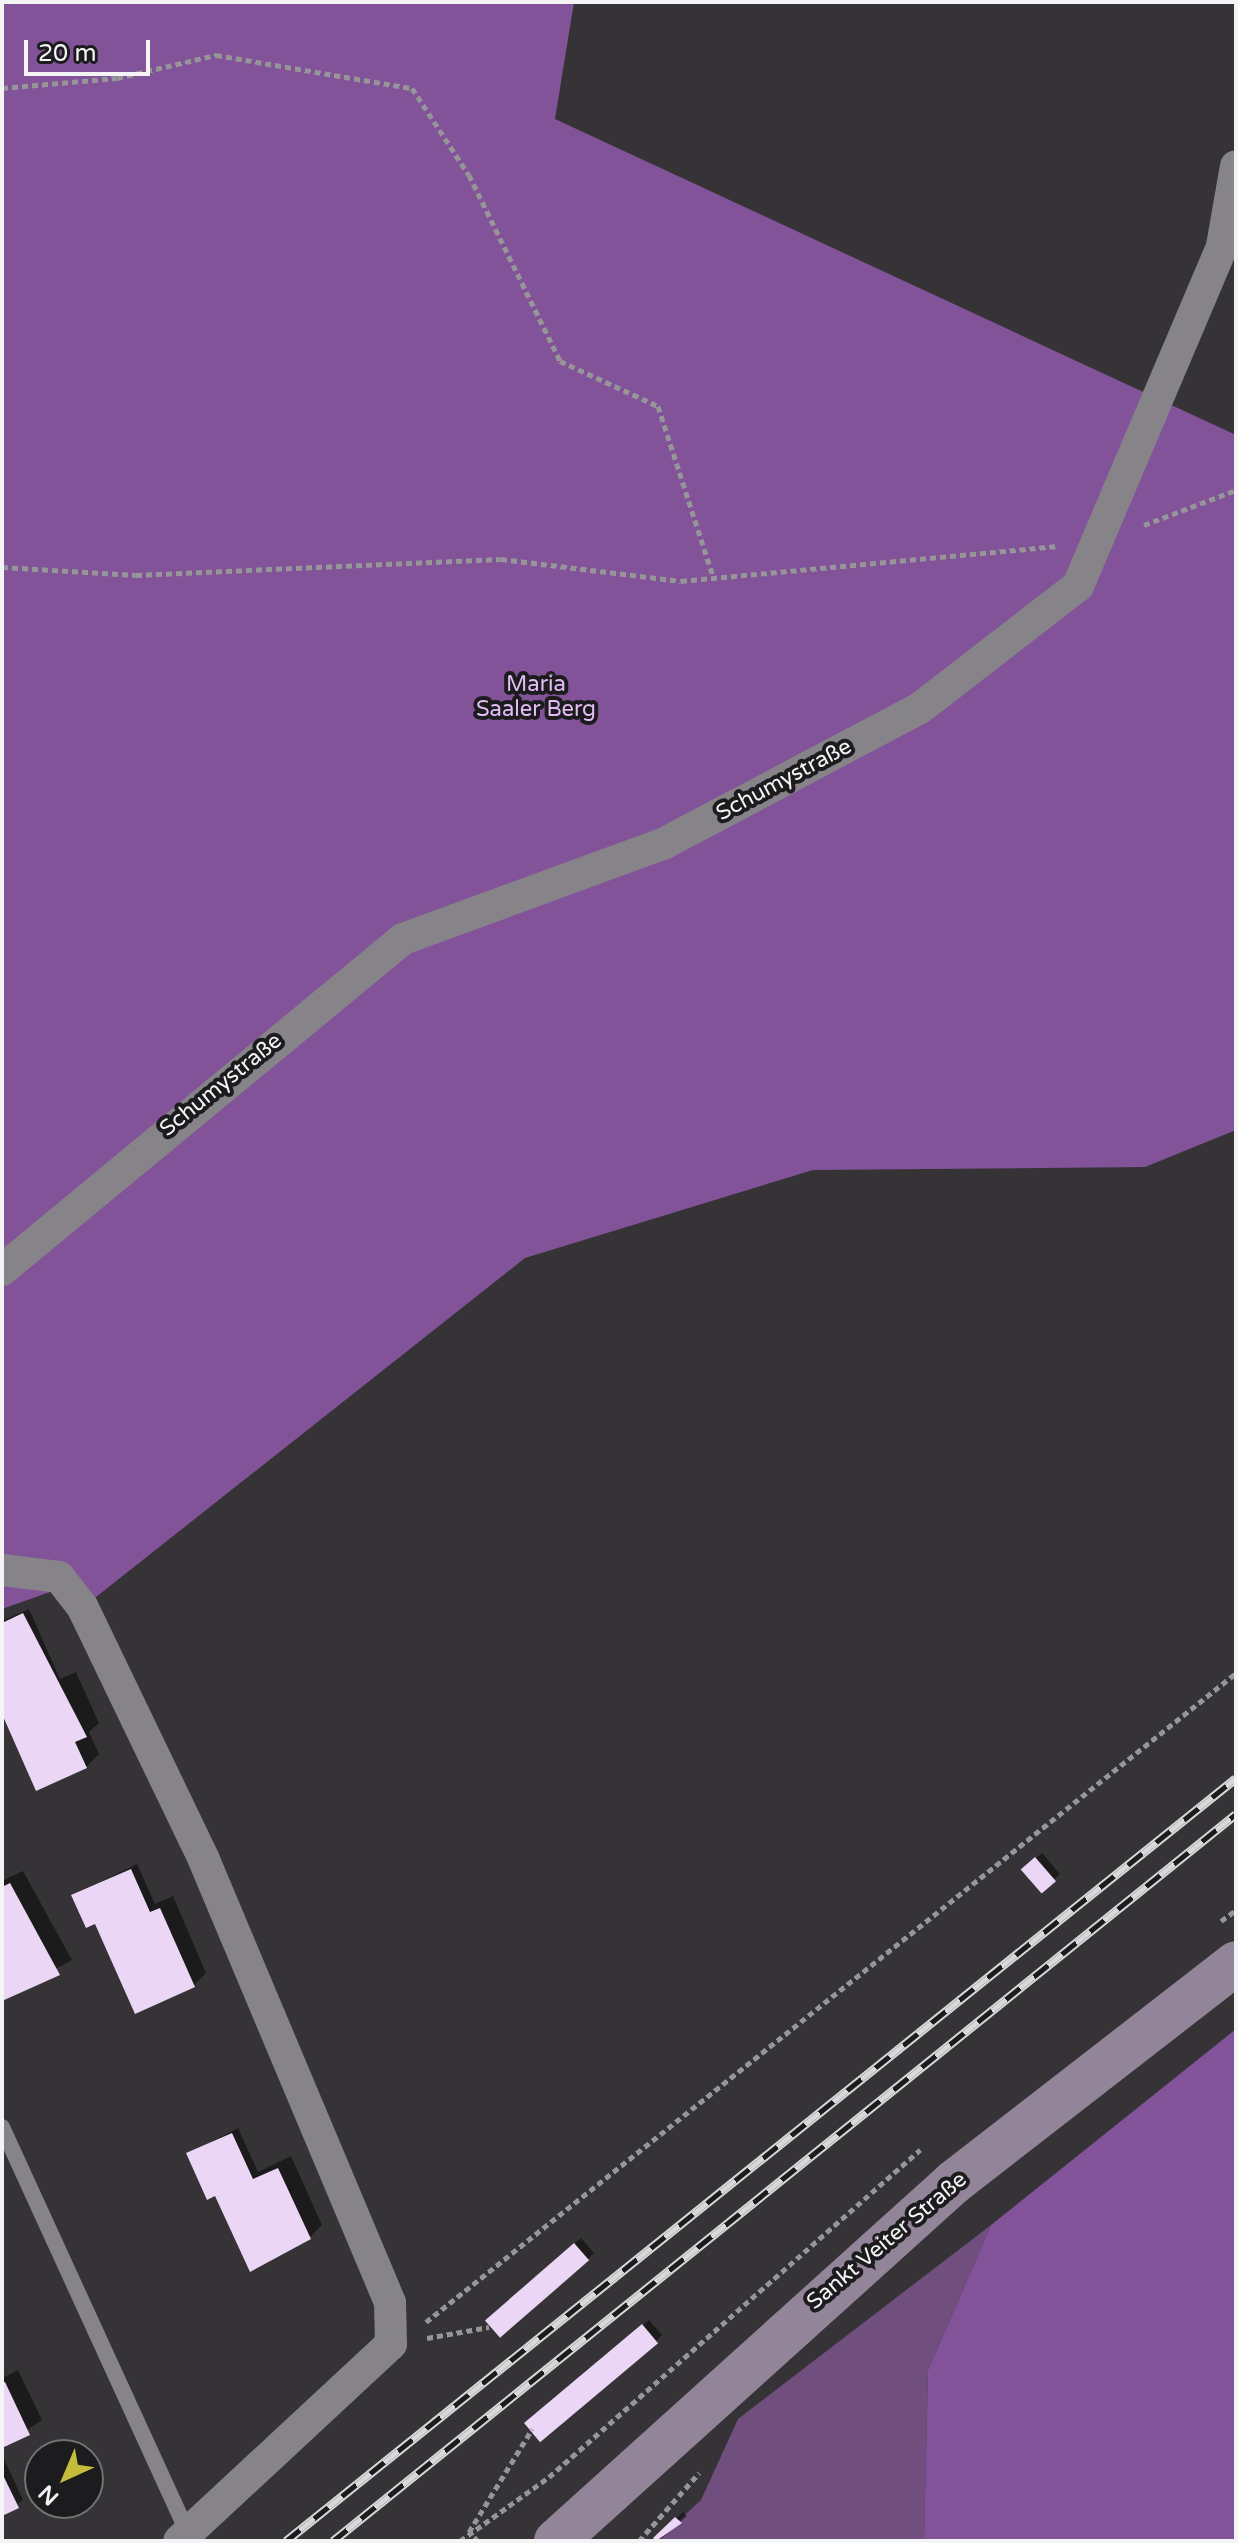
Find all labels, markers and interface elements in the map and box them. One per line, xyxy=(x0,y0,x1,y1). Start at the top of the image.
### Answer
scale bar xyxy=(28,24,154,74)
text: 20 m xyxy=(38,39,96,68)
park label: Maria Saaler Berg xyxy=(476,671,596,722)
street label: Schumystraße xyxy=(712,733,856,827)
street label: Schumystraße xyxy=(155,1028,287,1142)
street label: Sankt Veiter Straße xyxy=(802,2166,972,2316)
north arrow xyxy=(24,2439,104,2519)
text: N xyxy=(33,2479,64,2510)

